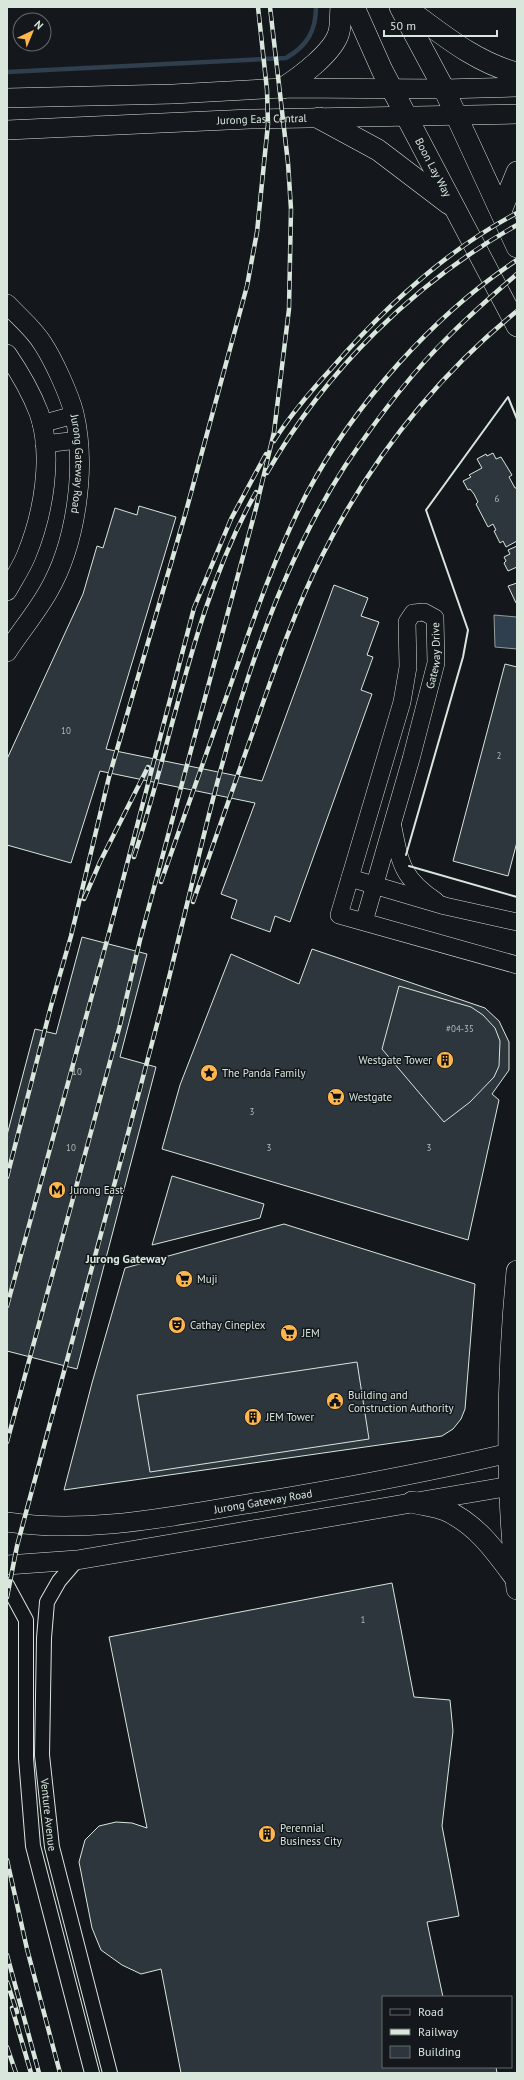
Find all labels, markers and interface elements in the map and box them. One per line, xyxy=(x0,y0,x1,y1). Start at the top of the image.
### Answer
north arrow xyxy=(12,12,52,52)
scale bar xyxy=(384,12,497,38)
text: N xyxy=(31,17,46,32)
text: 50 m xyxy=(390,18,416,33)
street label: Jurong East Central xyxy=(215,111,308,128)
street label: Boon Lay Way xyxy=(412,135,455,200)
street label: Jurong Gateway Road xyxy=(67,412,86,515)
house number: 6 xyxy=(495,493,500,504)
street label: Gateway Drive xyxy=(423,622,444,690)
house number: 10 xyxy=(61,725,71,736)
house number: 2 xyxy=(497,750,502,761)
house number: #04-35 xyxy=(446,1023,474,1034)
building icon: Westgate Tower xyxy=(435,1050,455,1070)
place label: Westgate Tower xyxy=(359,1053,432,1067)
place icon: The Panda Family xyxy=(199,1063,219,1083)
house number: 10 xyxy=(72,1066,82,1077)
place label: The Panda Family xyxy=(222,1066,306,1080)
supermarket icon: Westgate xyxy=(326,1087,346,1107)
place label: Westgate xyxy=(349,1090,392,1104)
house number: 3 xyxy=(250,1106,255,1117)
house number: 10 xyxy=(66,1142,76,1153)
house number: 3 xyxy=(267,1142,272,1153)
house number: 3 xyxy=(427,1142,432,1153)
metro station icon: Jurong East xyxy=(47,1180,67,1200)
place label: Jurong East xyxy=(69,1183,124,1197)
district label: Jurong Gateway xyxy=(85,1251,167,1266)
supermarket icon: Muji xyxy=(174,1269,194,1289)
place label: Muji xyxy=(197,1272,218,1286)
theatre icon: Cathay Cineplex xyxy=(167,1315,187,1335)
place label: Cathay Cineplex xyxy=(190,1318,266,1332)
supermarket icon: JEM xyxy=(279,1323,299,1343)
place label: JEM xyxy=(301,1326,320,1340)
place label: Building and Construction Authority xyxy=(348,1388,454,1415)
public building icon: Building and Construction Authority xyxy=(325,1391,345,1411)
building icon: JEM Tower xyxy=(243,1407,263,1427)
place label: JEM Tower xyxy=(265,1410,314,1424)
street label: Jurong Gateway Road xyxy=(212,1486,313,1517)
house number: 1 xyxy=(361,1614,366,1625)
street label: Venture Avenue xyxy=(37,1776,60,1853)
place label: Perennial Business City xyxy=(280,1821,343,1848)
building icon: Perennial Business City xyxy=(257,1824,277,1844)
legend xyxy=(382,1996,512,2068)
text: Road xyxy=(418,2004,443,2019)
text: Railway xyxy=(418,2024,458,2039)
text: Building xyxy=(418,2044,461,2059)

